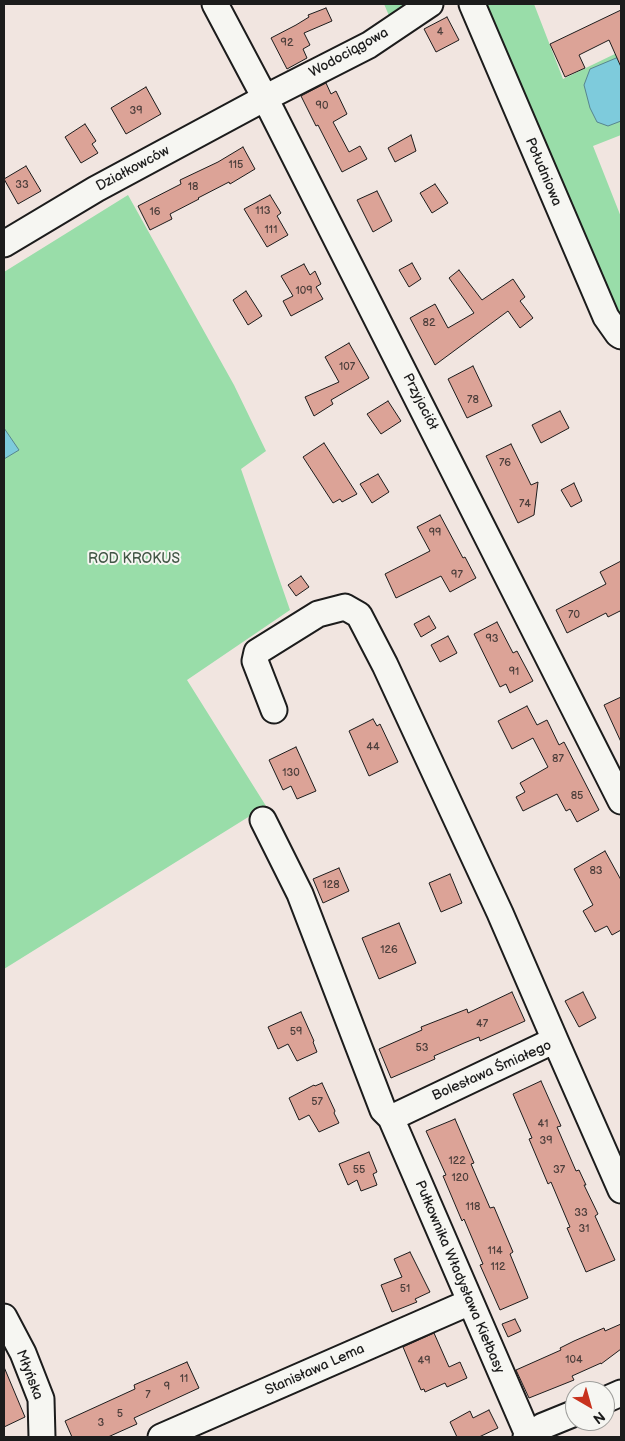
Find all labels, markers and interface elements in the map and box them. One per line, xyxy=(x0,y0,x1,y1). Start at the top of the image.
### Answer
street label: Wodociągowa xyxy=(307,24,391,82)
house number: 4 xyxy=(437,25,443,39)
house number: 92 xyxy=(281,36,293,50)
house number: 90 xyxy=(316,99,328,113)
house number: 39 xyxy=(129,104,143,118)
street label: Południowa xyxy=(521,135,565,209)
street label: Działkowców xyxy=(93,143,173,195)
house number: 115 xyxy=(229,158,243,172)
house number: 33 xyxy=(15,178,29,192)
house number: 18 xyxy=(188,180,198,194)
house number: 113 xyxy=(255,204,271,218)
house number: 16 xyxy=(150,205,160,219)
house number: 111 xyxy=(265,223,277,237)
house number: 109 xyxy=(295,284,313,298)
house number: 82 xyxy=(423,316,435,330)
house number: 107 xyxy=(339,360,355,374)
street label: Przyjaciół xyxy=(399,371,441,433)
house number: 78 xyxy=(467,393,479,407)
house number: 76 xyxy=(499,456,511,470)
house number: 74 xyxy=(519,497,531,511)
house number: 99 xyxy=(429,526,441,540)
park label: ROD KROKUS xyxy=(88,551,180,567)
house number: 97 xyxy=(451,568,463,582)
house number: 70 xyxy=(568,608,580,622)
house number: 93 xyxy=(485,632,499,646)
house number: 91 xyxy=(509,665,519,679)
house number: 44 xyxy=(366,740,380,754)
house number: 87 xyxy=(552,752,564,766)
house number: 130 xyxy=(282,766,300,780)
house number: 85 xyxy=(571,789,583,803)
house number: 83 xyxy=(589,864,603,878)
house number: 128 xyxy=(322,878,340,892)
house number: 126 xyxy=(380,943,398,957)
house number: 47 xyxy=(476,1017,488,1031)
house number: 59 xyxy=(290,1025,302,1039)
street label: Bolesława Śmiałego xyxy=(430,1037,554,1105)
house number: 53 xyxy=(415,1041,429,1055)
house number: 57 xyxy=(311,1095,323,1109)
house number: 41 xyxy=(538,1117,548,1131)
house number: 39 xyxy=(539,1134,553,1148)
house number: 122 xyxy=(448,1154,466,1168)
house number: 55 xyxy=(353,1163,365,1177)
house number: 37 xyxy=(553,1163,565,1177)
house number: 120 xyxy=(451,1171,469,1185)
street label: Pułkownika Władysława Kiełbasy xyxy=(411,1178,507,1376)
house number: 118 xyxy=(466,1200,480,1214)
house number: 33 xyxy=(574,1206,588,1220)
house number: 31 xyxy=(578,1222,590,1236)
house number: 114 xyxy=(487,1244,503,1258)
house number: 112 xyxy=(490,1260,506,1274)
house number: 51 xyxy=(400,1282,410,1296)
street label: Stanisława Lema xyxy=(263,1341,367,1399)
street label: Młyńska xyxy=(12,1348,46,1402)
house number: 104 xyxy=(565,1353,583,1367)
house number: 49 xyxy=(417,1354,431,1368)
house number: 11 xyxy=(180,1372,188,1386)
house number: 9 xyxy=(164,1380,170,1394)
north arrow xyxy=(565,1381,615,1431)
house number: 7 xyxy=(145,1388,151,1402)
house number: 5 xyxy=(117,1407,123,1421)
text: N xyxy=(590,1407,608,1427)
house number: 3 xyxy=(98,1416,104,1430)

